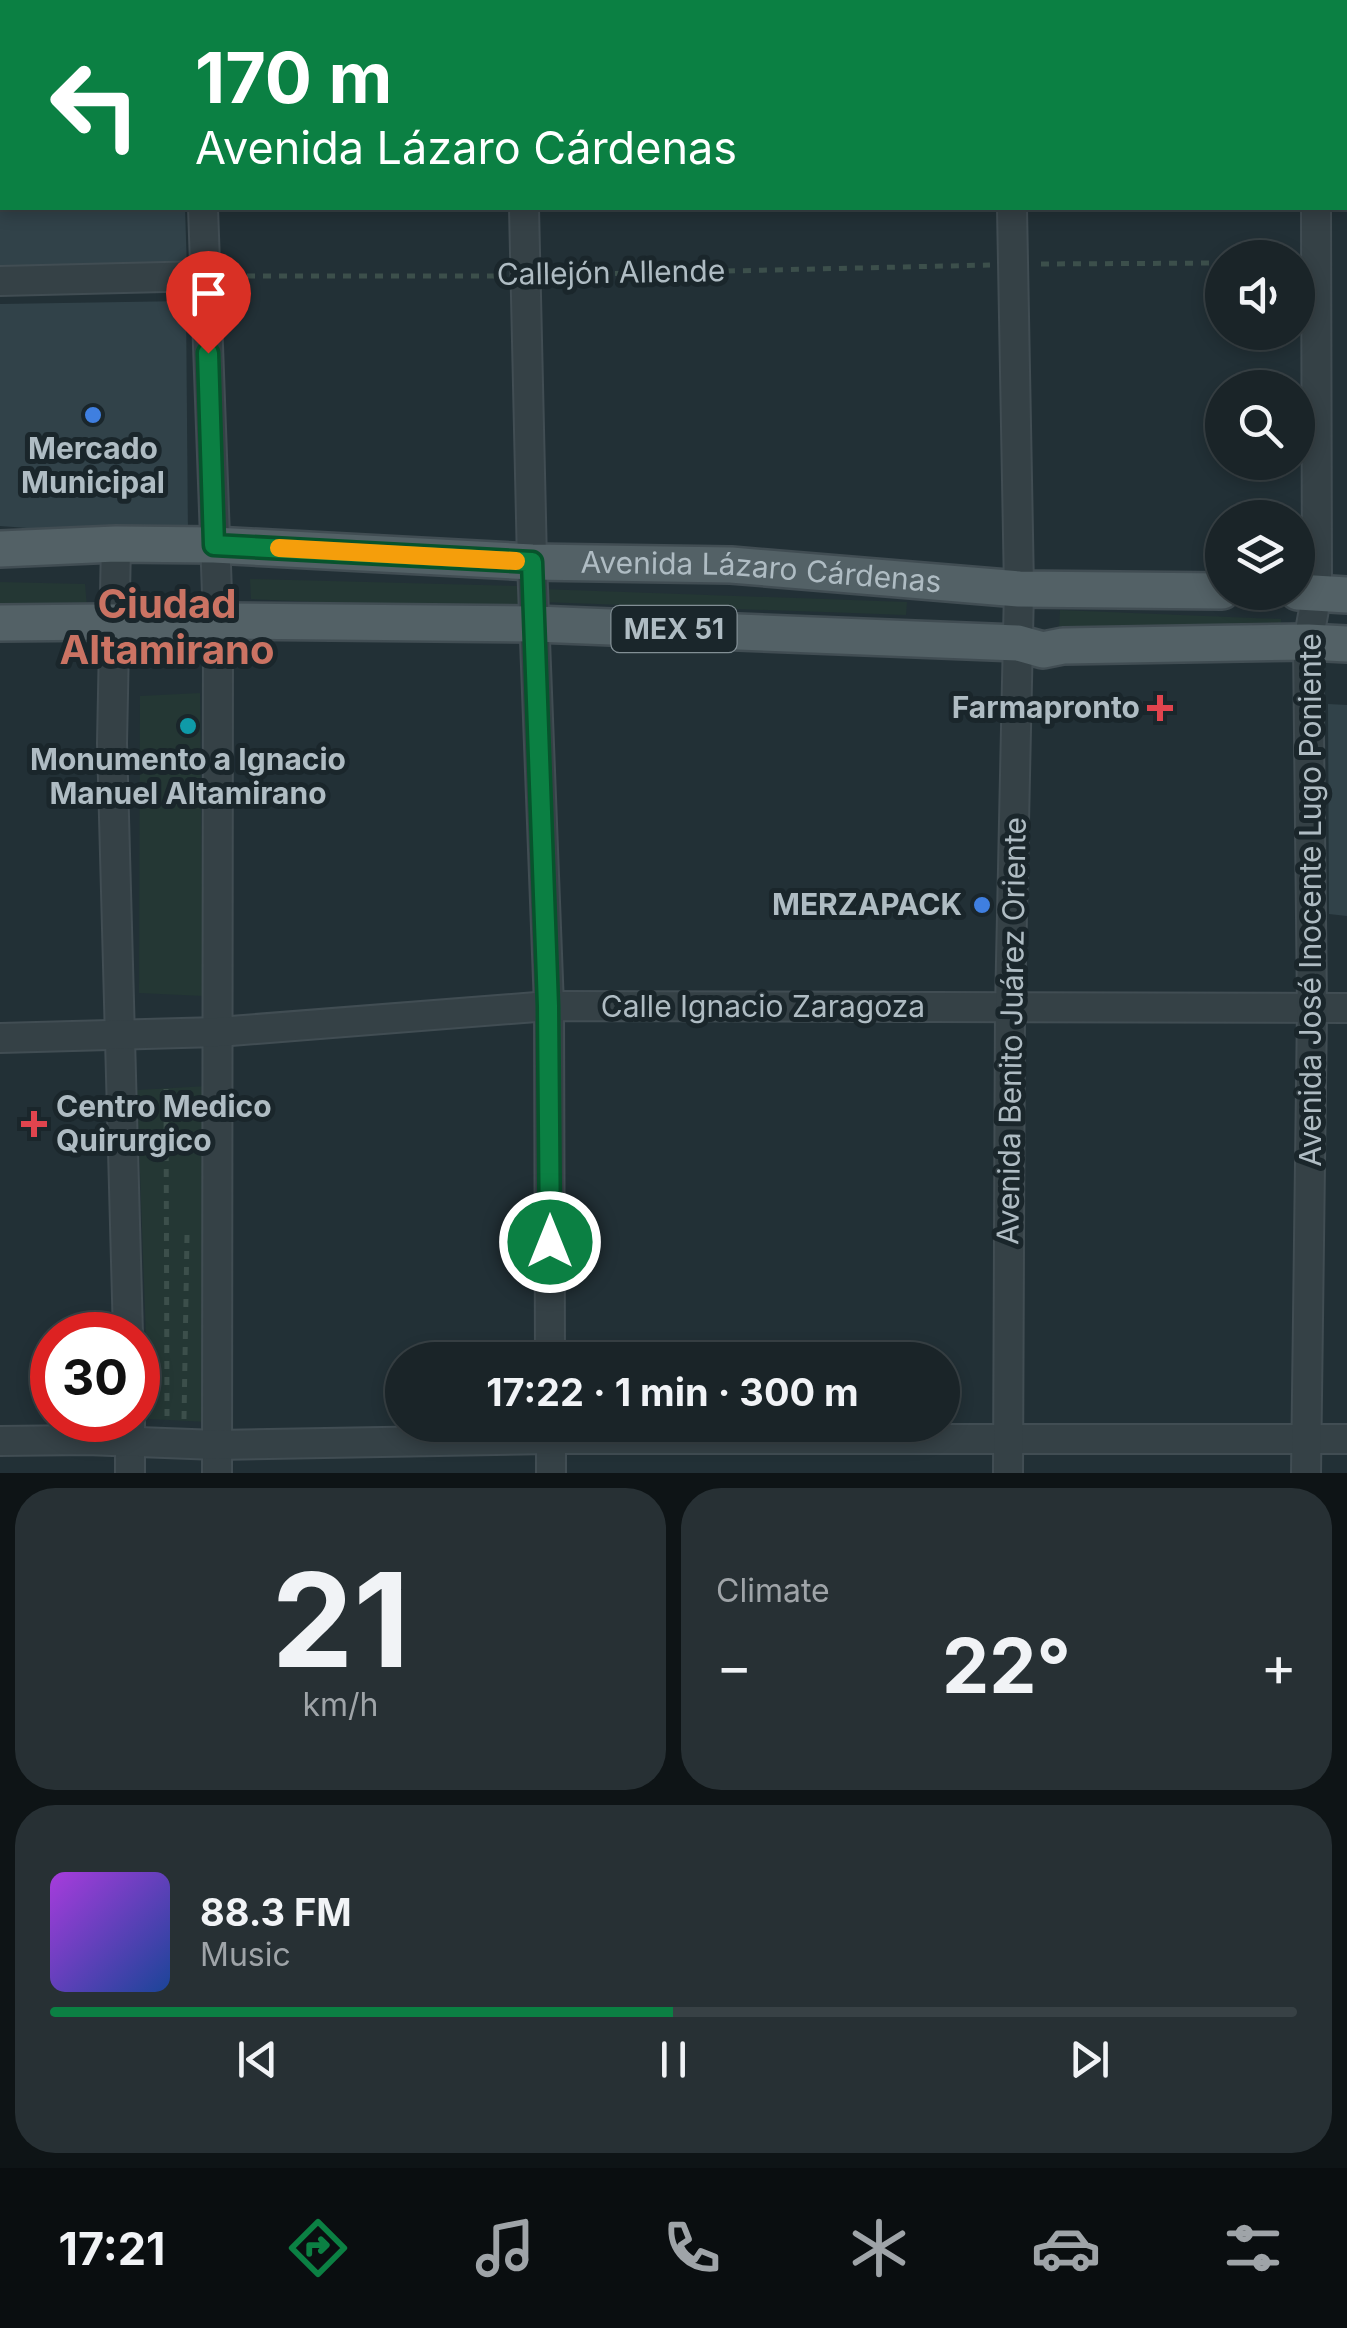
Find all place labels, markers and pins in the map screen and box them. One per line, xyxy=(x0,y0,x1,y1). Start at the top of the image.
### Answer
pin xyxy=(166,251,251,354)
marker: Mercado Municipal xyxy=(82,404,104,426)
place label: Mercado Municipal xyxy=(21,430,165,500)
place label: Farmapronto xyxy=(952,689,1140,725)
marker: Farmapronto xyxy=(1149,697,1171,719)
marker: Monumento a Ignacio Manuel Altamirano xyxy=(177,715,199,737)
place label: Monumento a Ignacio Manuel Altamirano xyxy=(30,741,346,811)
place label: MERZAPACK xyxy=(772,886,962,922)
marker: MERZAPACK xyxy=(971,894,993,916)
place label: Centro Medico Quirurgico xyxy=(56,1088,272,1158)
marker: Centro Medico Quirurgico xyxy=(21,1111,47,1137)

